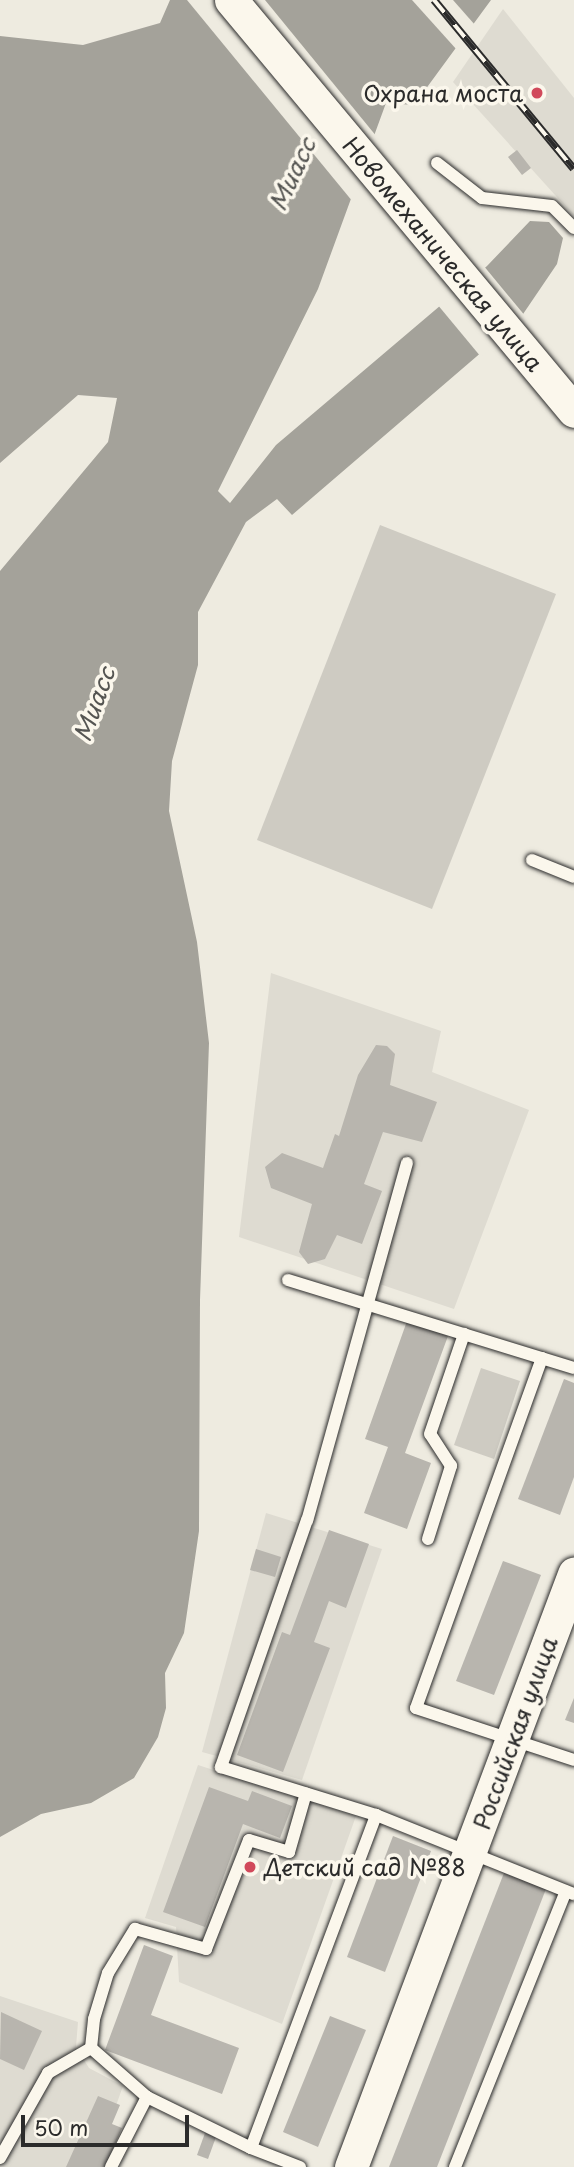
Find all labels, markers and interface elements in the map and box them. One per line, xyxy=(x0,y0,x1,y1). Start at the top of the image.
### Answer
place label: Охрана моста xyxy=(362,79,523,107)
marker: Охрана моста xyxy=(529,85,545,101)
street label: Новомеханическая улица xyxy=(337,131,549,377)
water label: Миасс xyxy=(263,133,321,215)
water label: Миасс xyxy=(67,663,121,745)
street label: Российская улица xyxy=(467,1632,563,1834)
place label: Детский сад №88 xyxy=(264,1853,468,1881)
marker: Детский сад №88 xyxy=(242,1859,258,1875)
scale bar xyxy=(24,2100,192,2144)
text: 50 m xyxy=(34,2111,88,2143)

